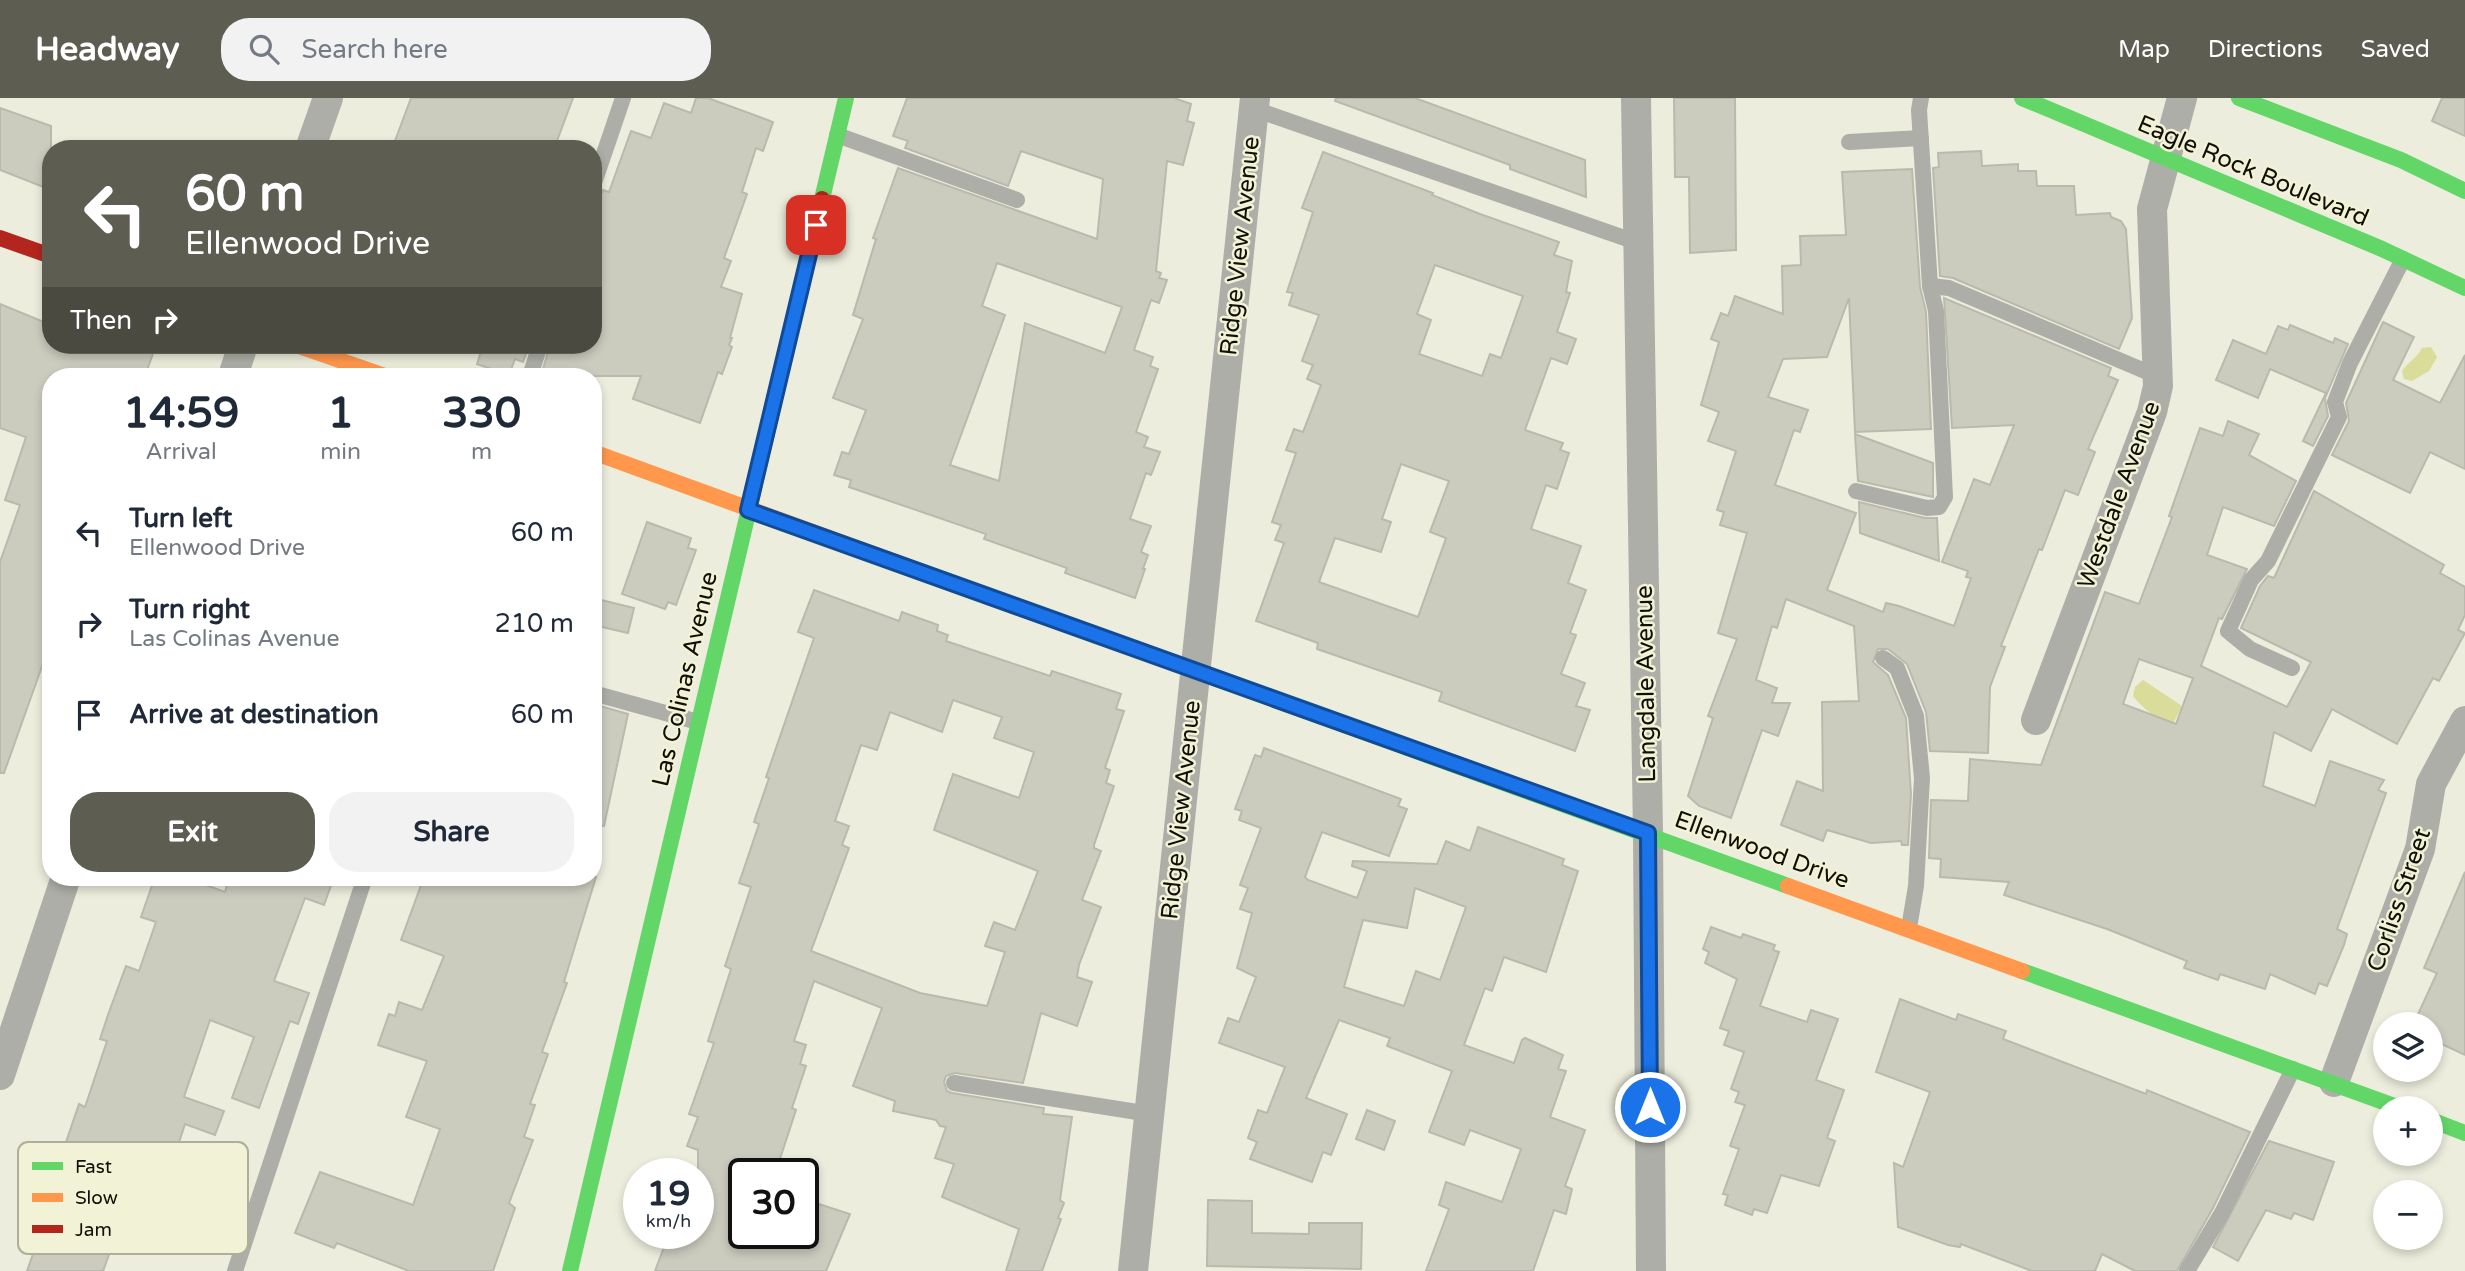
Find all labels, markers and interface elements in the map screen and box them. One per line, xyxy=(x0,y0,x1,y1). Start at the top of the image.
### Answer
search box xyxy=(221,18,711,81)
text: Headway xyxy=(35,30,179,69)
icon: search xyxy=(245,30,283,68)
text: Search here xyxy=(301,34,448,65)
text: Map xyxy=(2118,35,2170,64)
text: Directions xyxy=(2208,35,2323,64)
text: Saved xyxy=(2361,35,2430,64)
street label: Eagle Rock Boulevard xyxy=(2133,109,2373,233)
street label: Ridge View Avenue xyxy=(1214,135,1266,357)
text: 60 m xyxy=(185,165,304,224)
icon: left xyxy=(70,168,161,259)
pin xyxy=(786,195,846,255)
icon: arrive xyxy=(797,206,835,244)
text: Ellenwood Drive xyxy=(185,225,430,263)
icon: right xyxy=(146,301,184,339)
text: Then xyxy=(70,305,132,336)
text: 14:59 xyxy=(123,388,239,439)
text: 1 xyxy=(327,388,354,439)
text: 330 xyxy=(442,388,521,439)
street label: Westdale Avenue xyxy=(2072,397,2166,593)
text: Arrival xyxy=(146,438,217,466)
text: min xyxy=(320,438,361,466)
text: m xyxy=(471,438,492,466)
text: Turn left xyxy=(129,503,232,534)
icon: left xyxy=(70,514,108,552)
text: 60 m xyxy=(511,517,574,548)
text: Ellenwood Drive xyxy=(129,534,305,562)
street label: Las Colinas Avenue xyxy=(646,569,724,789)
street label: Langdale Avenue xyxy=(1630,585,1662,783)
text: Turn right xyxy=(129,594,250,625)
icon: right xyxy=(70,605,108,643)
text: 210 m xyxy=(494,608,574,639)
text: Las Colinas Avenue xyxy=(129,625,340,653)
icon: arrive xyxy=(70,696,108,734)
text: Arrive at destination xyxy=(129,699,379,730)
text: 60 m xyxy=(511,699,574,730)
street label: Ridge View Avenue xyxy=(1155,699,1207,921)
button: Exit xyxy=(70,792,315,872)
button: Share xyxy=(329,792,574,872)
street label: Ellenwood Drive xyxy=(1671,805,1853,895)
street label: Corliss Street xyxy=(2361,824,2437,976)
map controls xyxy=(2373,1012,2443,1250)
button: layers xyxy=(2373,1012,2443,1082)
position arrow xyxy=(1613,1070,1687,1144)
button: + xyxy=(2373,1096,2443,1166)
legend xyxy=(18,1142,248,1254)
text: Fast xyxy=(75,1156,112,1178)
speed limit sign: 30 xyxy=(728,1158,819,1249)
text: 19 xyxy=(647,1173,690,1215)
button: − xyxy=(2373,1180,2443,1250)
text: Slow xyxy=(75,1187,118,1209)
text: km/h xyxy=(646,1210,691,1232)
text: Jam xyxy=(75,1219,112,1241)

